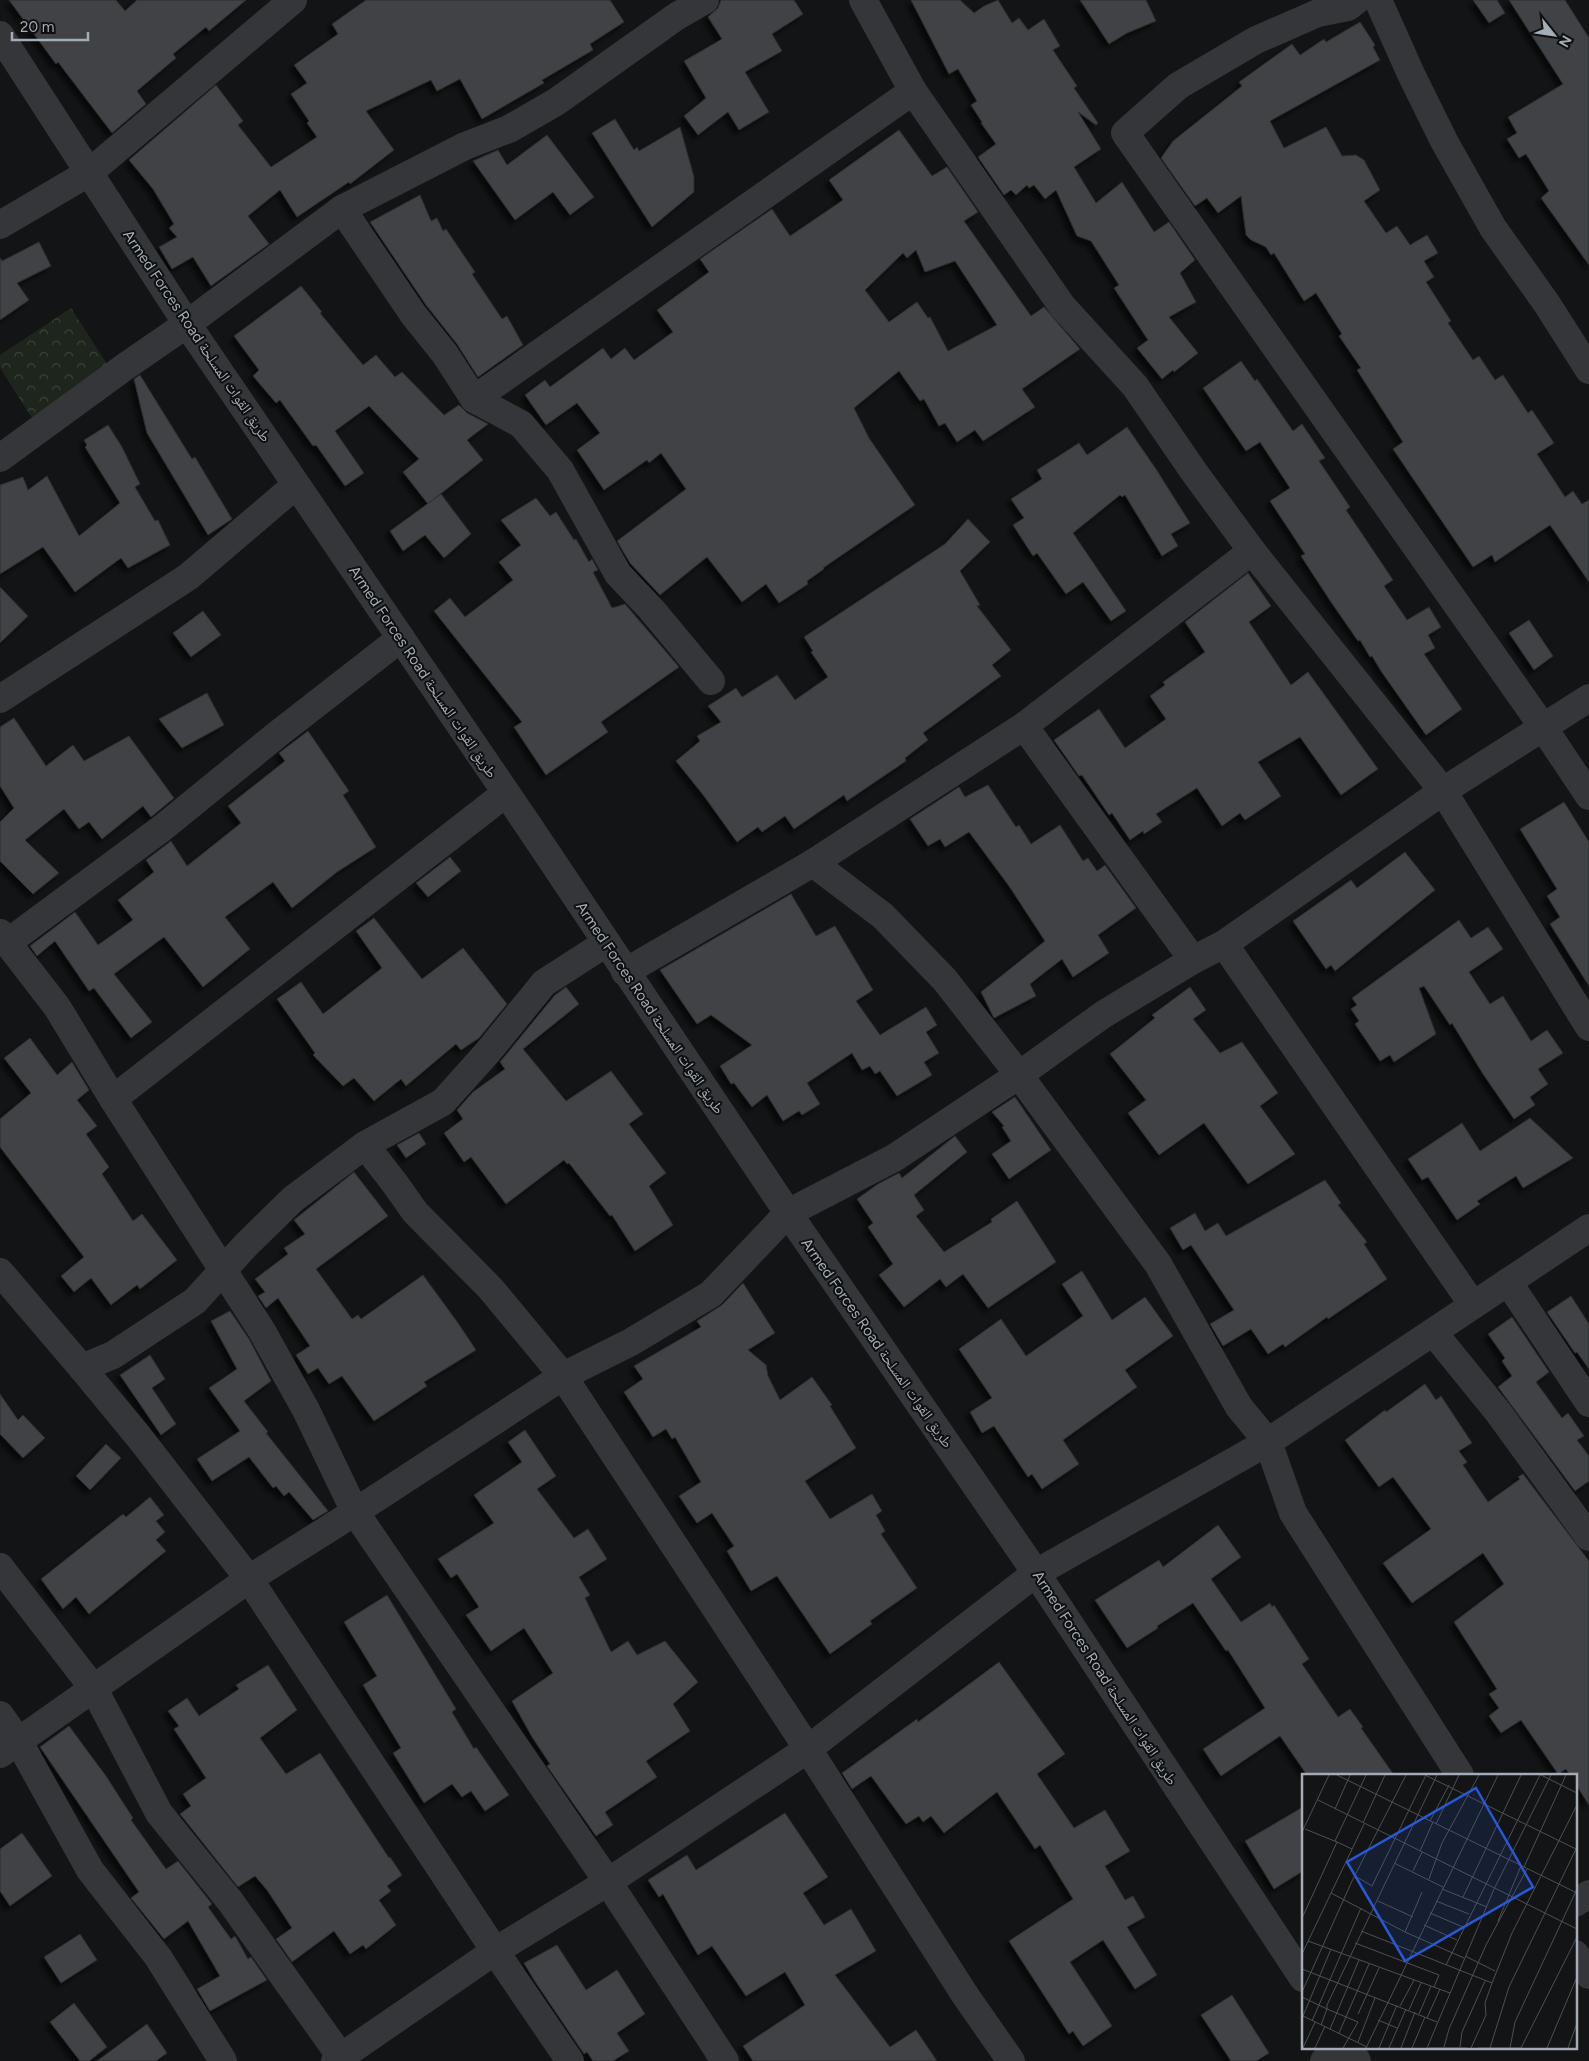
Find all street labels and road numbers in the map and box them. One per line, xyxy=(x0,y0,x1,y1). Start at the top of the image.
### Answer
street label: Armed Forces Road طريق القوات المسلحة xyxy=(118,227,275,446)
street label: Armed Forces Road طريق القوات المسلحة xyxy=(344,563,501,782)
street label: Armed Forces Road طريق القوات المسلحة xyxy=(571,899,728,1118)
street label: Armed Forces Road طريق القوات المسلحة xyxy=(797,1235,957,1452)
street label: Armed Forces Road طريق القوات المسلحة xyxy=(1028,1567,1181,1789)

